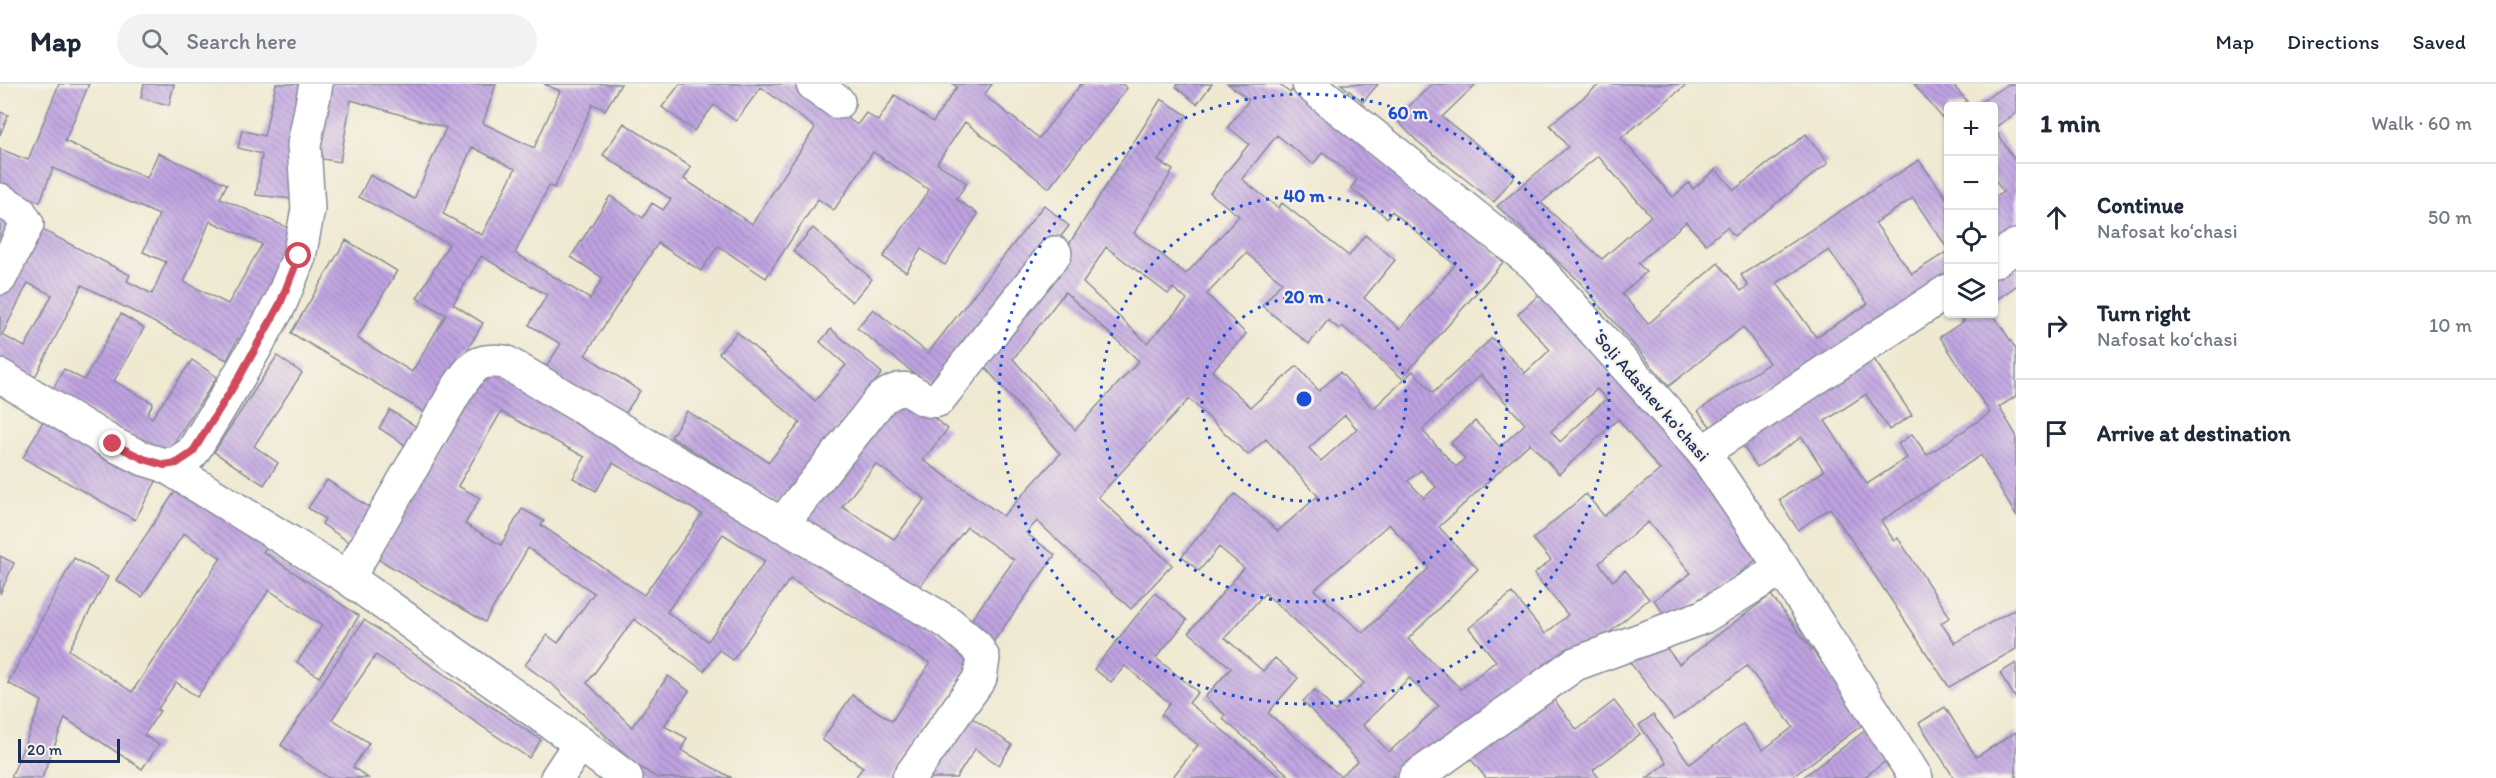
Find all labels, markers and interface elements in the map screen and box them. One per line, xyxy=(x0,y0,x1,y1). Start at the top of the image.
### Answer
search box xyxy=(117,14,537,68)
text: Map xyxy=(30,24,81,58)
icon: search xyxy=(138,25,171,58)
text: Search here xyxy=(186,28,297,55)
text: Map xyxy=(2216,29,2254,54)
text: Directions xyxy=(2287,29,2379,54)
text: Saved xyxy=(2412,29,2466,54)
text: 60 m xyxy=(1388,102,1429,124)
map controls xyxy=(1944,102,1998,318)
button: + xyxy=(1944,102,1998,156)
text: 1 min xyxy=(2040,107,2100,139)
text: Walk · 60 m xyxy=(2371,111,2472,135)
button: − xyxy=(1944,156,1998,210)
text: 40 m xyxy=(1283,185,1325,207)
text: Continue xyxy=(2097,192,2184,219)
icon: ahead xyxy=(2040,201,2073,234)
text: 50 m xyxy=(2428,205,2472,229)
button: locate xyxy=(1944,210,1998,264)
text: Nafosat koʻchasi xyxy=(2097,219,2238,243)
route start xyxy=(285,242,311,268)
button: layers xyxy=(1944,264,1998,318)
text: 20 m xyxy=(1284,286,1325,308)
text: Turn right xyxy=(2097,300,2191,327)
icon: right xyxy=(2040,309,2073,342)
text: 10 m xyxy=(2429,313,2472,337)
text: Nafosat koʻchasi xyxy=(2097,327,2238,351)
street label: Soli Adashev ko'chasi xyxy=(1590,328,1714,466)
centre of rings xyxy=(1294,389,1314,409)
icon: arrive xyxy=(2040,417,2073,450)
text: Arrive at destination xyxy=(2097,420,2291,447)
route end xyxy=(99,430,125,456)
scale bar xyxy=(18,736,120,764)
text: 20 m xyxy=(27,740,62,759)

